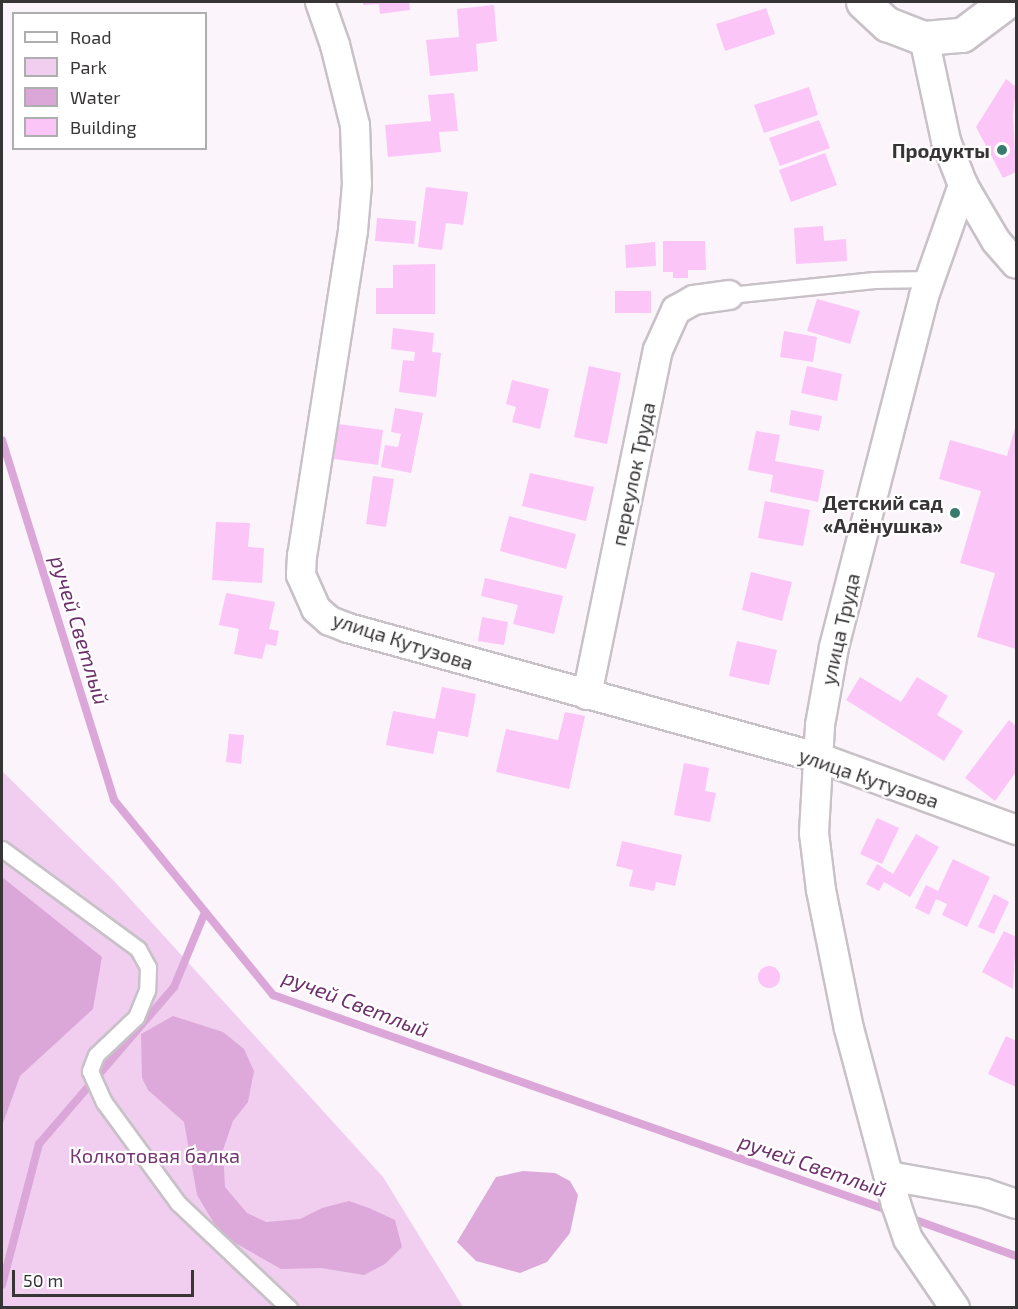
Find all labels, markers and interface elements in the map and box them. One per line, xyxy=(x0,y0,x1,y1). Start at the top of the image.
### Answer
legend xyxy=(12,12,207,150)
text: Road xyxy=(70,26,111,48)
text: Park xyxy=(70,56,107,78)
text: Water xyxy=(70,86,120,108)
text: Building xyxy=(70,116,137,138)
place label: Продукты xyxy=(892,138,990,162)
marker: Продукты xyxy=(995,143,1009,157)
street label: переулок Труда xyxy=(606,400,660,548)
place label: Детский сад «Алёнушка» xyxy=(822,490,943,537)
marker: Детский сад «Алёнушка» xyxy=(948,506,962,520)
water label: ручей Светлый xyxy=(45,552,115,708)
street label: улица Труда xyxy=(815,571,865,687)
street label: улица Кутузова xyxy=(330,607,476,675)
street label: улица Кутузова xyxy=(796,743,942,813)
water label: ручей Светлый xyxy=(279,964,433,1042)
water label: ручей Светлый xyxy=(736,1128,890,1202)
park label: Колкотовая балка xyxy=(70,1143,240,1167)
scale bar xyxy=(15,1258,196,1296)
text: 50 m xyxy=(23,1269,63,1291)

